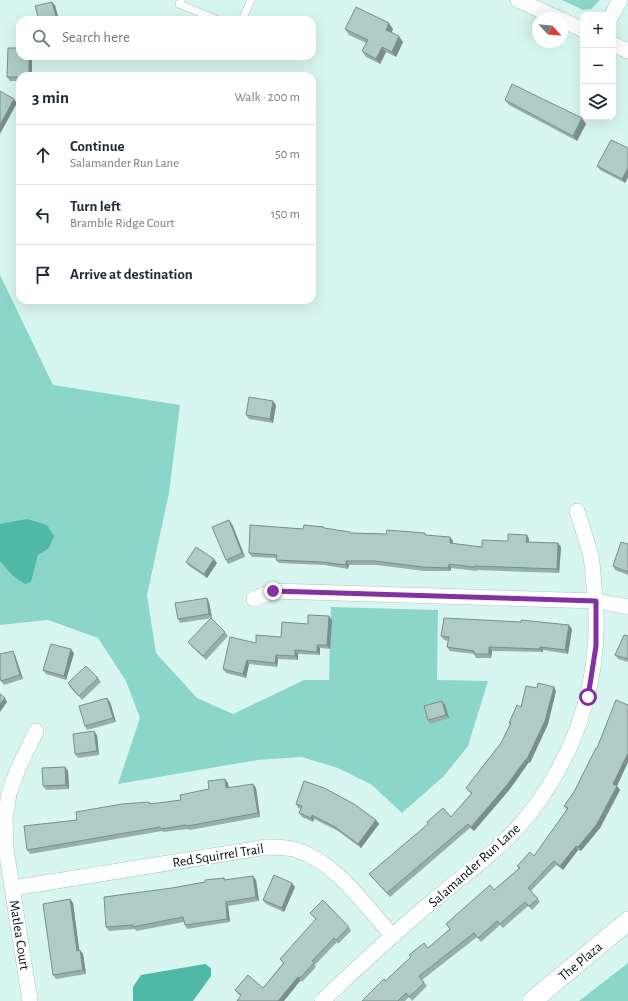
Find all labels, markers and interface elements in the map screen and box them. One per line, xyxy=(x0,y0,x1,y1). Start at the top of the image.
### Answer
north arrow xyxy=(532,12,568,48)
map controls xyxy=(580,12,616,120)
button: + xyxy=(580,12,616,48)
search box xyxy=(16,16,316,60)
icon: search xyxy=(30,27,52,49)
text: Search here xyxy=(62,30,130,45)
button: − xyxy=(580,48,616,84)
button: layers xyxy=(580,84,616,120)
text: 3 min xyxy=(32,89,69,106)
text: Walk · 200 m xyxy=(234,91,300,104)
text: Continue xyxy=(70,139,125,154)
icon: ahead xyxy=(32,144,54,166)
text: 50 m xyxy=(275,148,300,161)
text: Salamander Run Lane xyxy=(70,157,179,170)
text: Turn left xyxy=(70,199,121,214)
icon: left xyxy=(32,204,54,226)
text: 150 m xyxy=(271,208,300,221)
text: Bramble Ridge Court xyxy=(70,217,175,230)
icon: arrive xyxy=(32,264,54,286)
text: Arrive at destination xyxy=(70,267,193,282)
route end xyxy=(264,582,282,600)
route start xyxy=(579,688,597,706)
street label: Salamander Run Lane xyxy=(426,821,523,910)
street label: Red Squirrel Trail xyxy=(172,842,265,870)
street label: Matlea Court xyxy=(7,899,32,972)
street label: The Plaza xyxy=(556,939,606,984)

